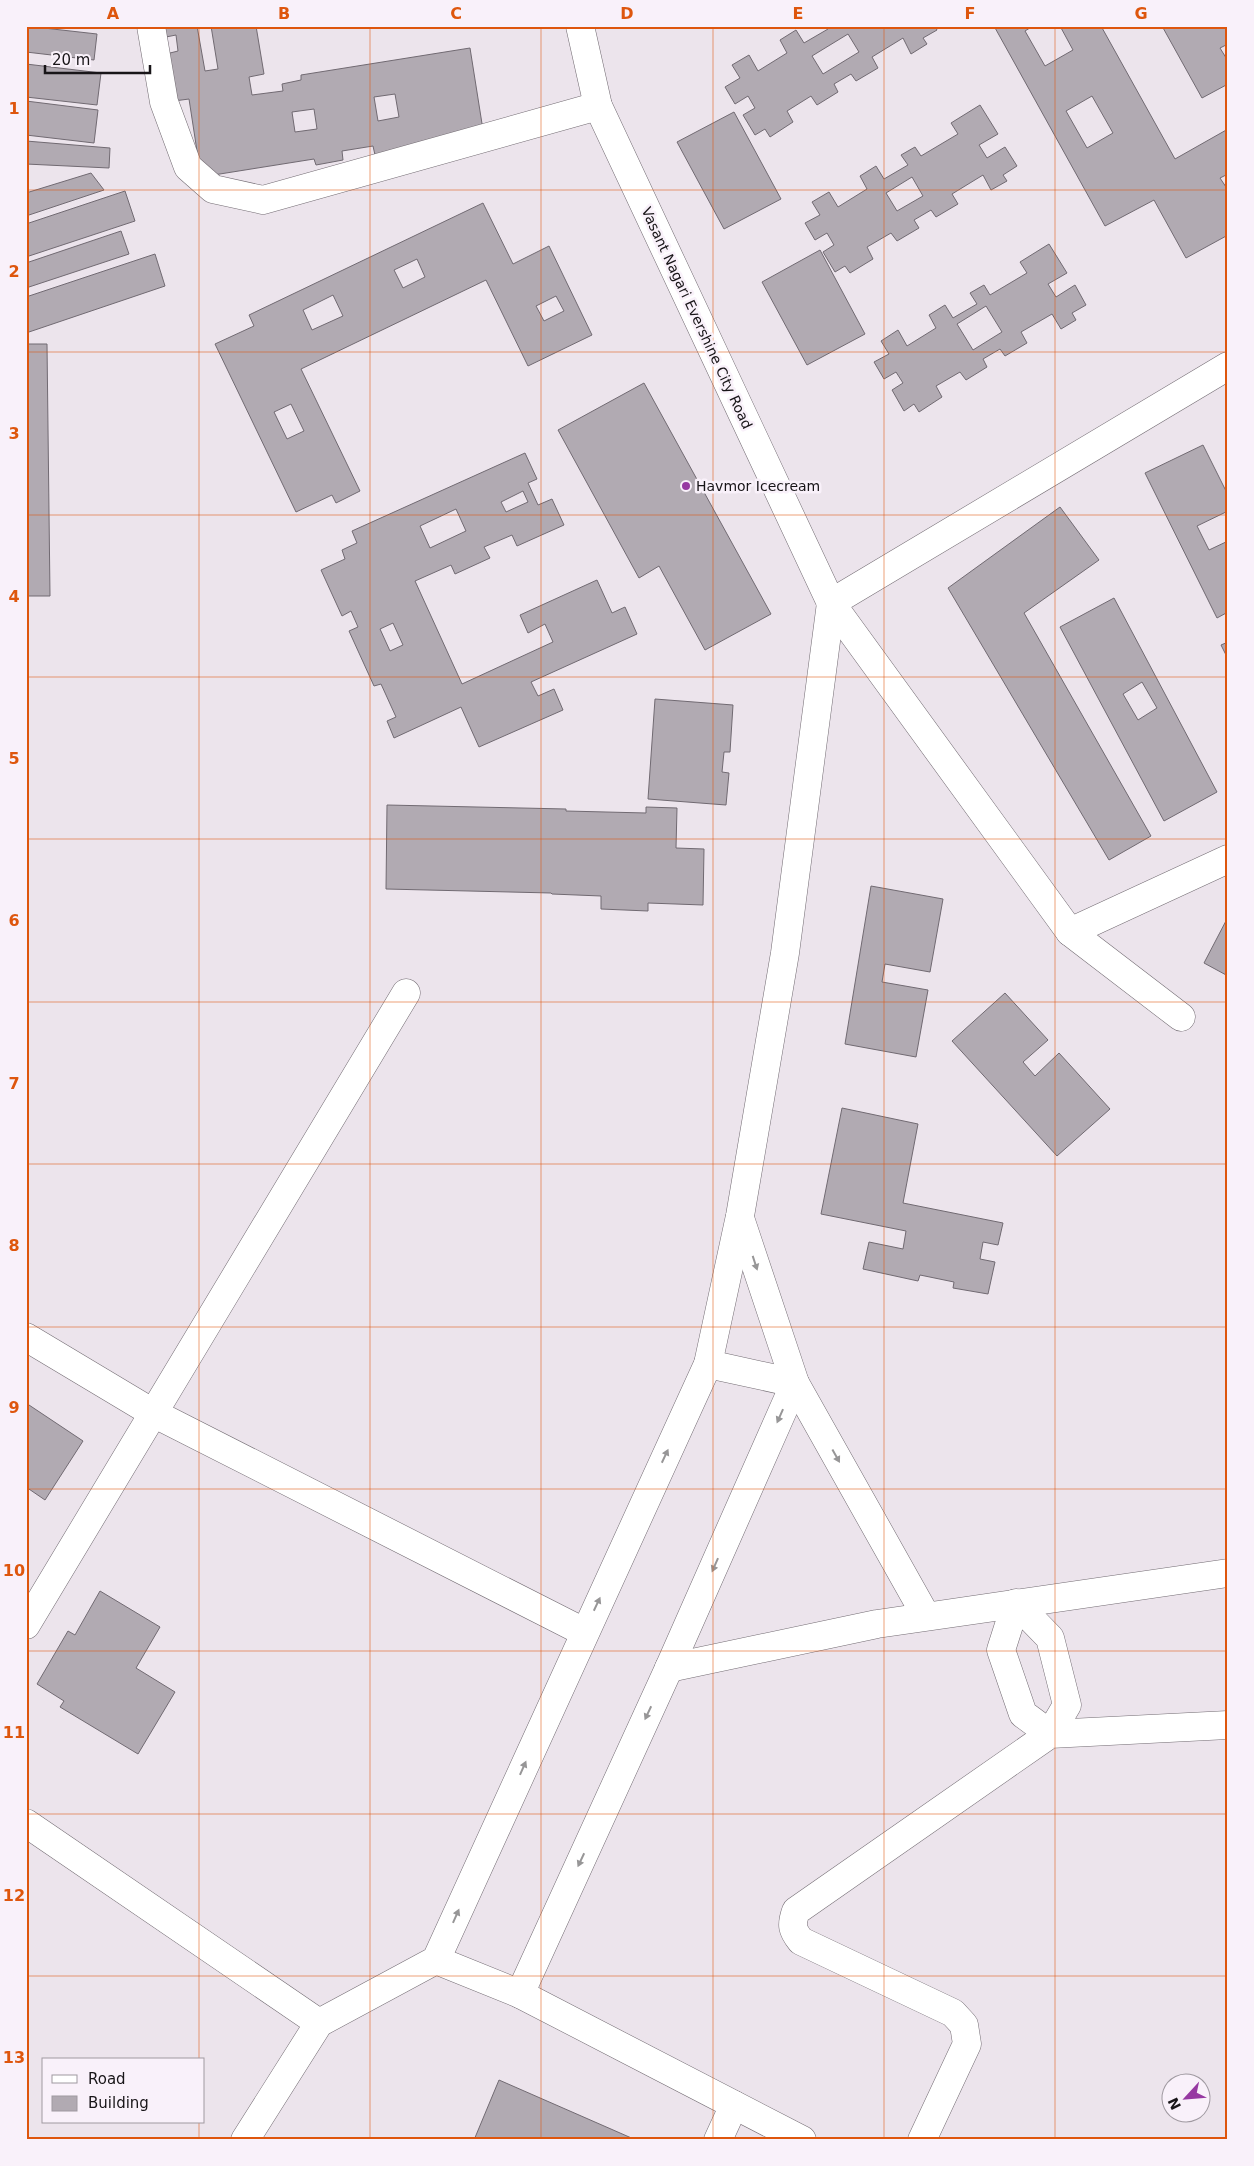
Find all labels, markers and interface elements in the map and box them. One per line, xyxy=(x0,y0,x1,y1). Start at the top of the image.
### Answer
text: A xyxy=(107,4,120,23)
text: B xyxy=(278,4,290,23)
text: C xyxy=(450,4,462,23)
text: D xyxy=(620,4,634,23)
text: E xyxy=(793,4,803,23)
text: F xyxy=(965,4,975,23)
text: G xyxy=(1134,4,1148,23)
scale bar xyxy=(45,42,150,74)
text: 20 m xyxy=(52,51,90,69)
text: 1 xyxy=(8,99,20,118)
street label: Vasant Nagari Evershine City Road xyxy=(638,205,756,431)
text: 2 xyxy=(8,262,20,281)
text: 3 xyxy=(8,424,20,443)
place label: Havmor Icecream xyxy=(696,478,820,494)
marker: Havmor Icecream xyxy=(680,480,692,492)
text: 4 xyxy=(8,587,20,606)
text: 5 xyxy=(8,749,20,768)
text: 6 xyxy=(8,911,20,930)
text: 7 xyxy=(8,1074,20,1093)
text: 8 xyxy=(8,1236,20,1255)
one-way arrow xyxy=(752,1255,759,1270)
text: 9 xyxy=(8,1398,20,1417)
one-way arrow xyxy=(776,1409,784,1423)
one-way arrow xyxy=(662,1449,670,1463)
one-way arrow xyxy=(831,1450,840,1463)
one-way arrow xyxy=(710,1558,718,1572)
text: 10 xyxy=(3,1561,25,1580)
one-way arrow xyxy=(594,1597,602,1611)
one-way arrow xyxy=(644,1706,652,1720)
text: 11 xyxy=(3,1723,25,1742)
one-way arrow xyxy=(519,1761,527,1775)
one-way arrow xyxy=(576,1853,585,1868)
text: 12 xyxy=(3,1886,25,1905)
one-way arrow xyxy=(453,1909,461,1923)
text: 13 xyxy=(3,2048,25,2067)
legend xyxy=(42,2058,205,2124)
text: Road xyxy=(88,2070,126,2088)
north arrow xyxy=(1162,2074,1212,2124)
text: Building xyxy=(88,2094,149,2112)
text: N xyxy=(1165,2095,1184,2112)

